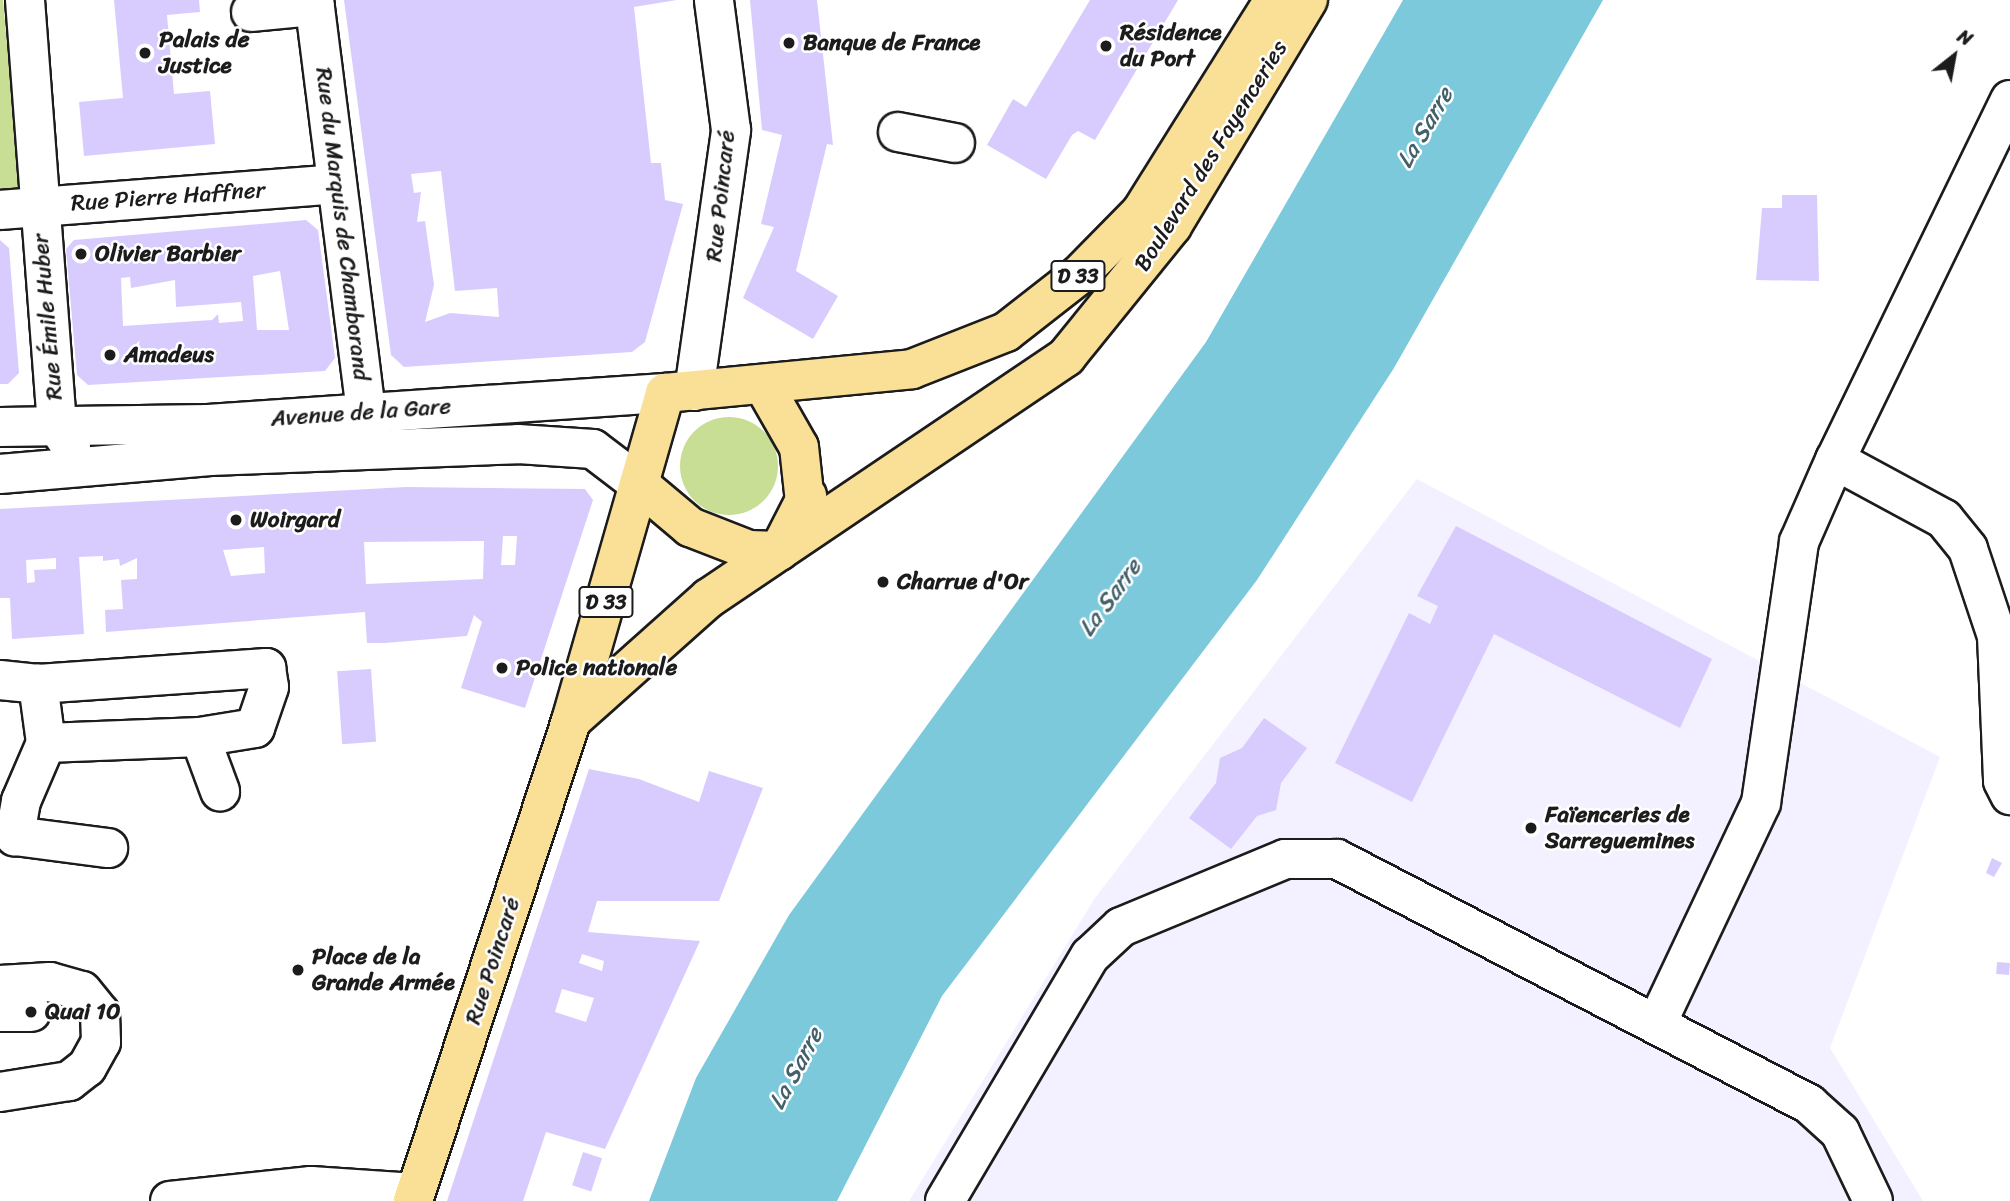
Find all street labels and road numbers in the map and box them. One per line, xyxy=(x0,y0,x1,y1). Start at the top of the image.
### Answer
street label: Boulevard des Fayenceries xyxy=(1128,35,1294,277)
street label: Rue du Marquis de Chamborand xyxy=(309,66,375,382)
street label: Rue Poincaré xyxy=(700,129,742,263)
street label: Rue Pierre Haffner xyxy=(70,176,266,218)
street label: Rue Émile Huber xyxy=(27,232,69,402)
road number: D 33 xyxy=(1050,258,1106,294)
street label: Avenue de la Gare xyxy=(270,393,452,433)
road number: D 33 xyxy=(578,584,634,620)
street label: Rue Poincaré xyxy=(459,894,527,1028)

